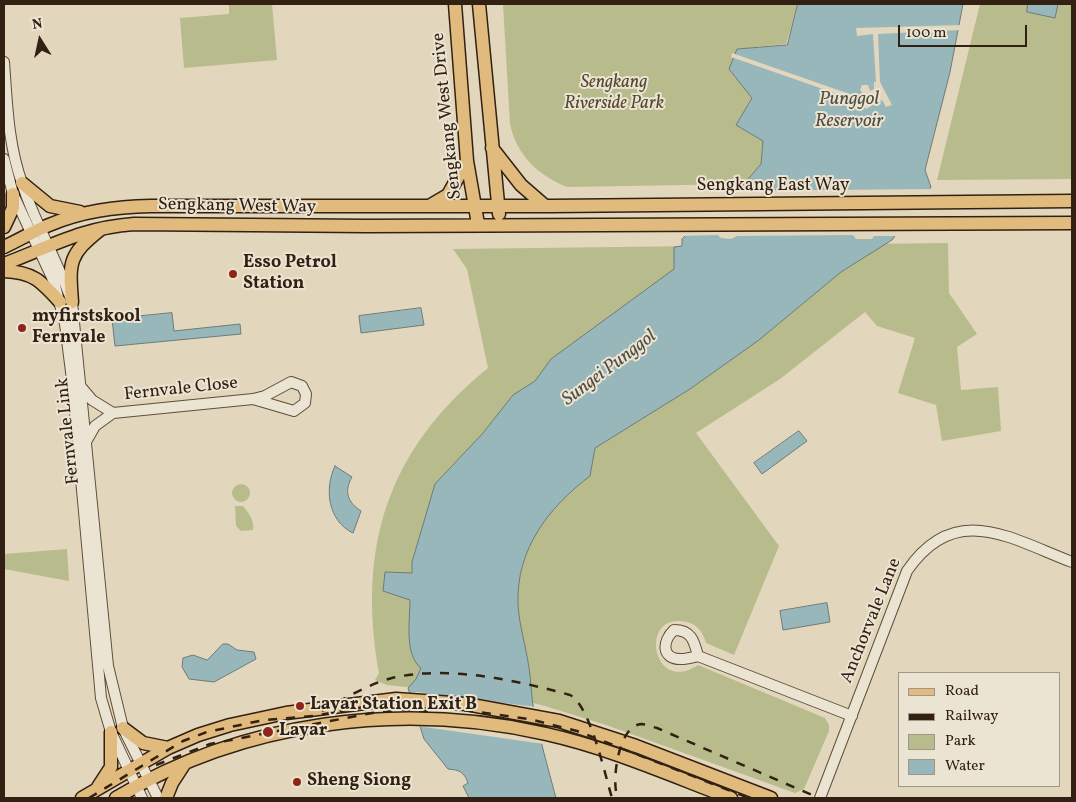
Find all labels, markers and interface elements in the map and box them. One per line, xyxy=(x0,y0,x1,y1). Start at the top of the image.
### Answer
text: N xyxy=(31,14,44,35)
north arrow xyxy=(15,15,65,65)
scale bar xyxy=(901,15,1030,47)
text: 100 m xyxy=(906,23,946,44)
street label: Sengkang West Drive xyxy=(429,32,467,200)
park label: Sengkang Riverside Park xyxy=(564,73,664,116)
water label: Punggol Reservoir xyxy=(815,90,883,134)
street label: Sengkang East Way xyxy=(696,176,850,198)
street label: Sengkang West Way xyxy=(158,195,316,219)
place label: Esso Petrol Station xyxy=(243,253,337,296)
marker: Esso Petrol Station xyxy=(227,268,239,280)
place label: myfirstskool Fernvale xyxy=(32,307,141,350)
marker: myfirstskool Fernvale xyxy=(16,322,28,334)
water label: Sungei Punggol xyxy=(558,326,662,412)
street label: Fernvale Close xyxy=(123,373,239,407)
street label: Fernvale Link xyxy=(53,376,85,486)
street label: Anchorvale Lane xyxy=(837,555,907,687)
legend xyxy=(898,672,1061,787)
text: Road xyxy=(945,681,979,702)
place label: Layar Station Exit B xyxy=(310,695,477,717)
marker: Layar Station Exit B xyxy=(294,700,306,712)
text: Railway xyxy=(945,706,998,727)
place label: Layar xyxy=(279,721,327,743)
marker: Layar xyxy=(261,725,275,739)
text: Park xyxy=(945,731,976,752)
text: Water xyxy=(945,756,985,777)
place label: Sheng Siong xyxy=(307,771,411,793)
marker: Sheng Siong xyxy=(291,776,303,788)

